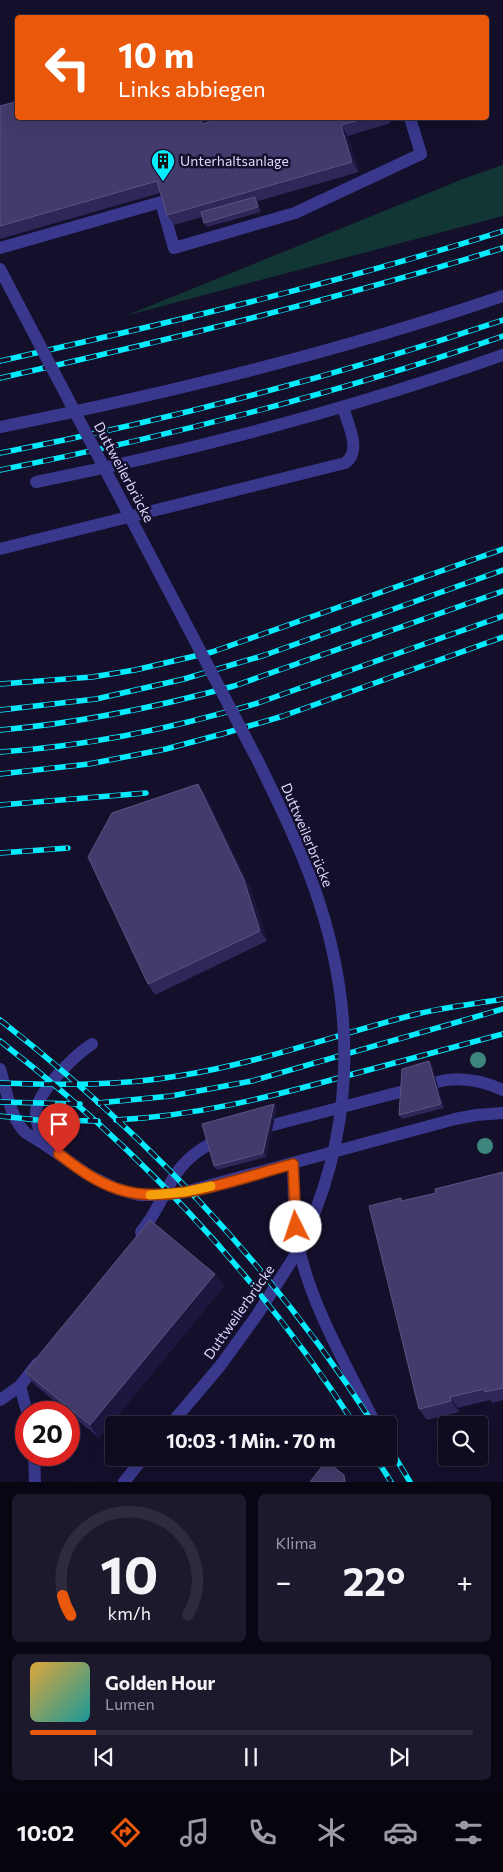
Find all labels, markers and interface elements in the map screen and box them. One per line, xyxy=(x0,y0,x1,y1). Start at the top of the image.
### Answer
text: 10 m xyxy=(118,32,194,75)
icon: left xyxy=(35,35,100,100)
text: Links abbiegen xyxy=(118,75,266,102)
building icon: Unterhaltsanlage xyxy=(150,148,176,182)
place label: Unterhaltsanlage xyxy=(180,152,289,169)
street label: Duttweilerbrücke xyxy=(91,419,158,525)
street label: Duttweilerbrücke xyxy=(278,780,337,889)
pin xyxy=(38,1103,80,1154)
icon: arrive xyxy=(45,1110,73,1138)
position arrow xyxy=(269,1200,321,1252)
street label: Duttweilerbrücke xyxy=(200,1261,277,1362)
speed limit sign: 20 xyxy=(15,1401,80,1466)
map controls xyxy=(438,1416,488,1466)
button: search xyxy=(438,1416,488,1466)
text: 10:03 · 1 Min. · 70 m xyxy=(166,1429,336,1452)
text: Klima xyxy=(276,1533,317,1552)
text: 10 xyxy=(100,1541,158,1605)
text: 22° xyxy=(343,1557,405,1604)
text: − xyxy=(276,1564,291,1598)
text: + xyxy=(457,1564,473,1598)
text: km/h xyxy=(107,1602,150,1624)
text: Golden Hour xyxy=(105,1671,215,1694)
text: Lumen xyxy=(105,1694,155,1713)
icon: previous xyxy=(90,1743,118,1771)
icon: pause xyxy=(237,1743,265,1771)
icon: next xyxy=(385,1743,413,1771)
icon: directions xyxy=(108,1815,143,1850)
icon: music xyxy=(177,1815,212,1850)
icon: phone xyxy=(245,1815,280,1850)
icon: climate xyxy=(314,1815,349,1850)
icon: car xyxy=(383,1815,418,1850)
icon: filters xyxy=(451,1815,486,1850)
text: 10:02 xyxy=(17,1819,74,1846)

